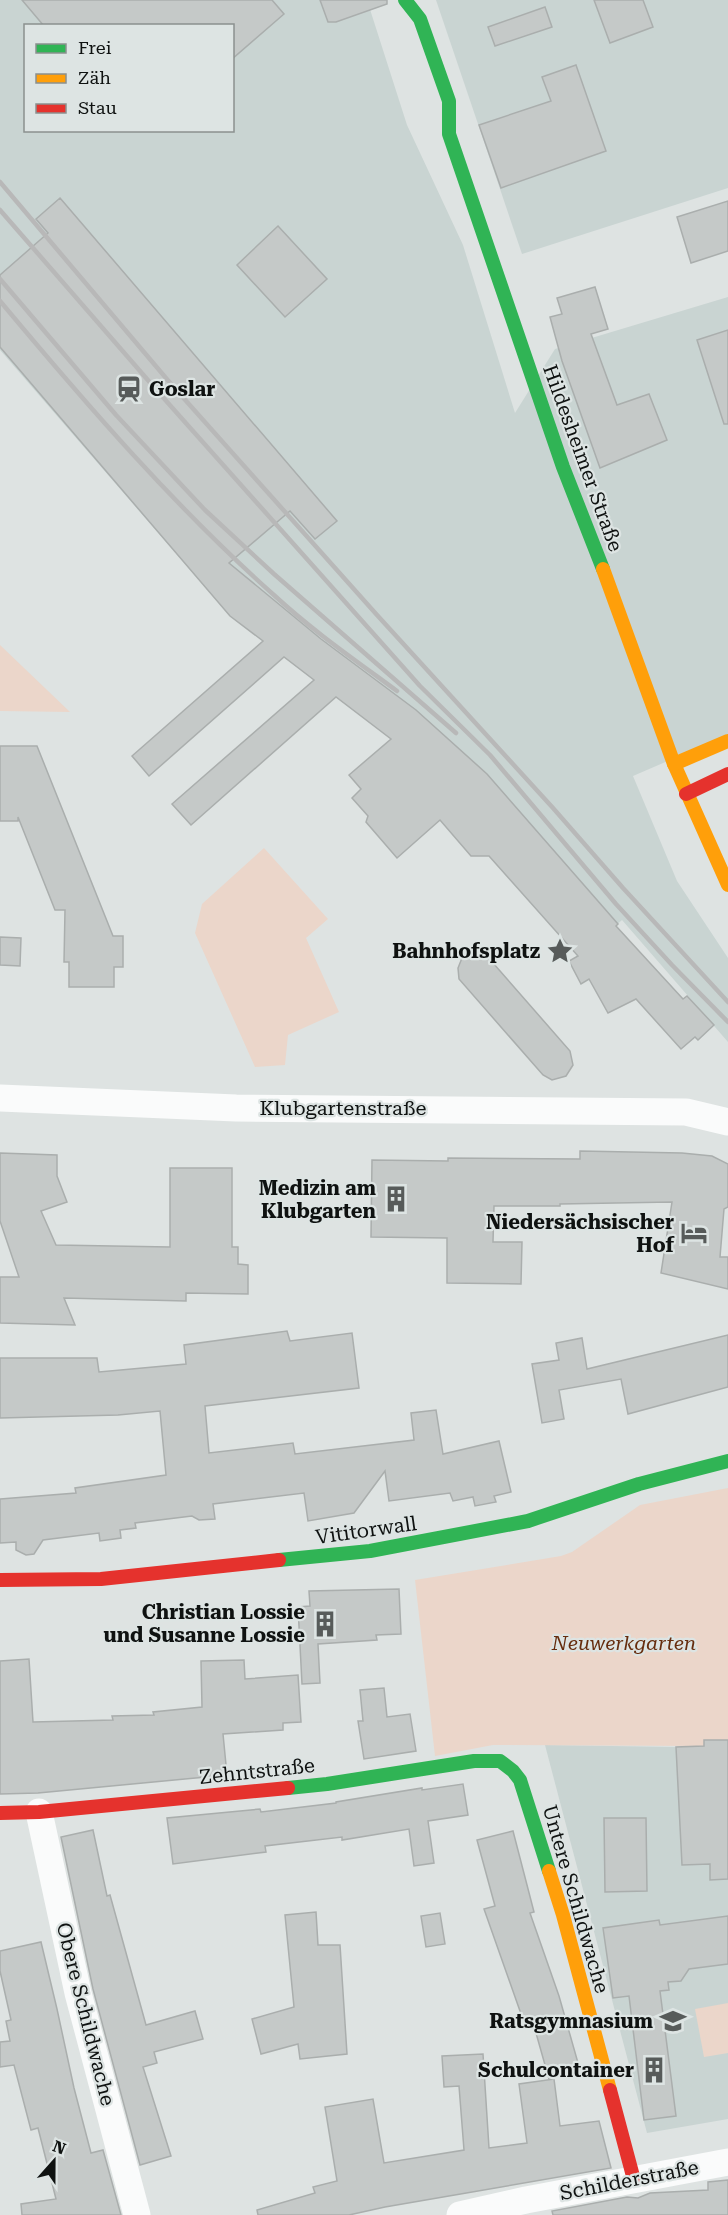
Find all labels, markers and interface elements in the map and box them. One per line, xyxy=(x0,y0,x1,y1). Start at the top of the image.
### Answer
legend xyxy=(24,24,234,132)
text: Frei xyxy=(78,37,112,58)
text: Zäh xyxy=(78,67,111,88)
text: Stau xyxy=(78,97,117,118)
street label: Hildesheimer Straße xyxy=(538,361,628,555)
station icon: Goslar xyxy=(114,374,144,404)
place label: Goslar xyxy=(149,377,215,401)
place icon: Bahnhofsplatz xyxy=(545,936,575,966)
place label: Bahnhofsplatz xyxy=(392,939,540,963)
street label: Klubgartenstraße xyxy=(260,1096,426,1120)
place label: Medizin am Klubgarten xyxy=(259,1176,377,1223)
building icon: Medizin am Klubgarten xyxy=(381,1184,411,1214)
place label: Niedersächsischer Hof xyxy=(486,1210,675,1257)
hotel icon: Niedersächsischer Hof xyxy=(679,1218,709,1248)
street label: Vititorwall xyxy=(314,1511,418,1549)
place label: Christian Lossie und Susanne Lossie xyxy=(104,1600,305,1647)
building icon: Christian Lossie und Susanne Lossie xyxy=(310,1609,340,1639)
park label: Neuwerkgarten xyxy=(551,1631,696,1655)
street label: Zehntstraße xyxy=(198,1753,316,1789)
street label: Untere Schildwache xyxy=(538,1802,614,1996)
street label: Obere Schildwache xyxy=(52,1920,120,2108)
school or university icon: Ratsgymnasium xyxy=(658,2006,688,2036)
place label: Ratsgymnasium xyxy=(489,2009,653,2033)
building icon: Schulcontainer xyxy=(639,2055,669,2085)
place label: Schulcontainer xyxy=(478,2058,634,2082)
north arrow xyxy=(24,2131,84,2191)
text: N xyxy=(50,2136,68,2159)
street label: Schilderstraße xyxy=(558,2155,700,2205)

